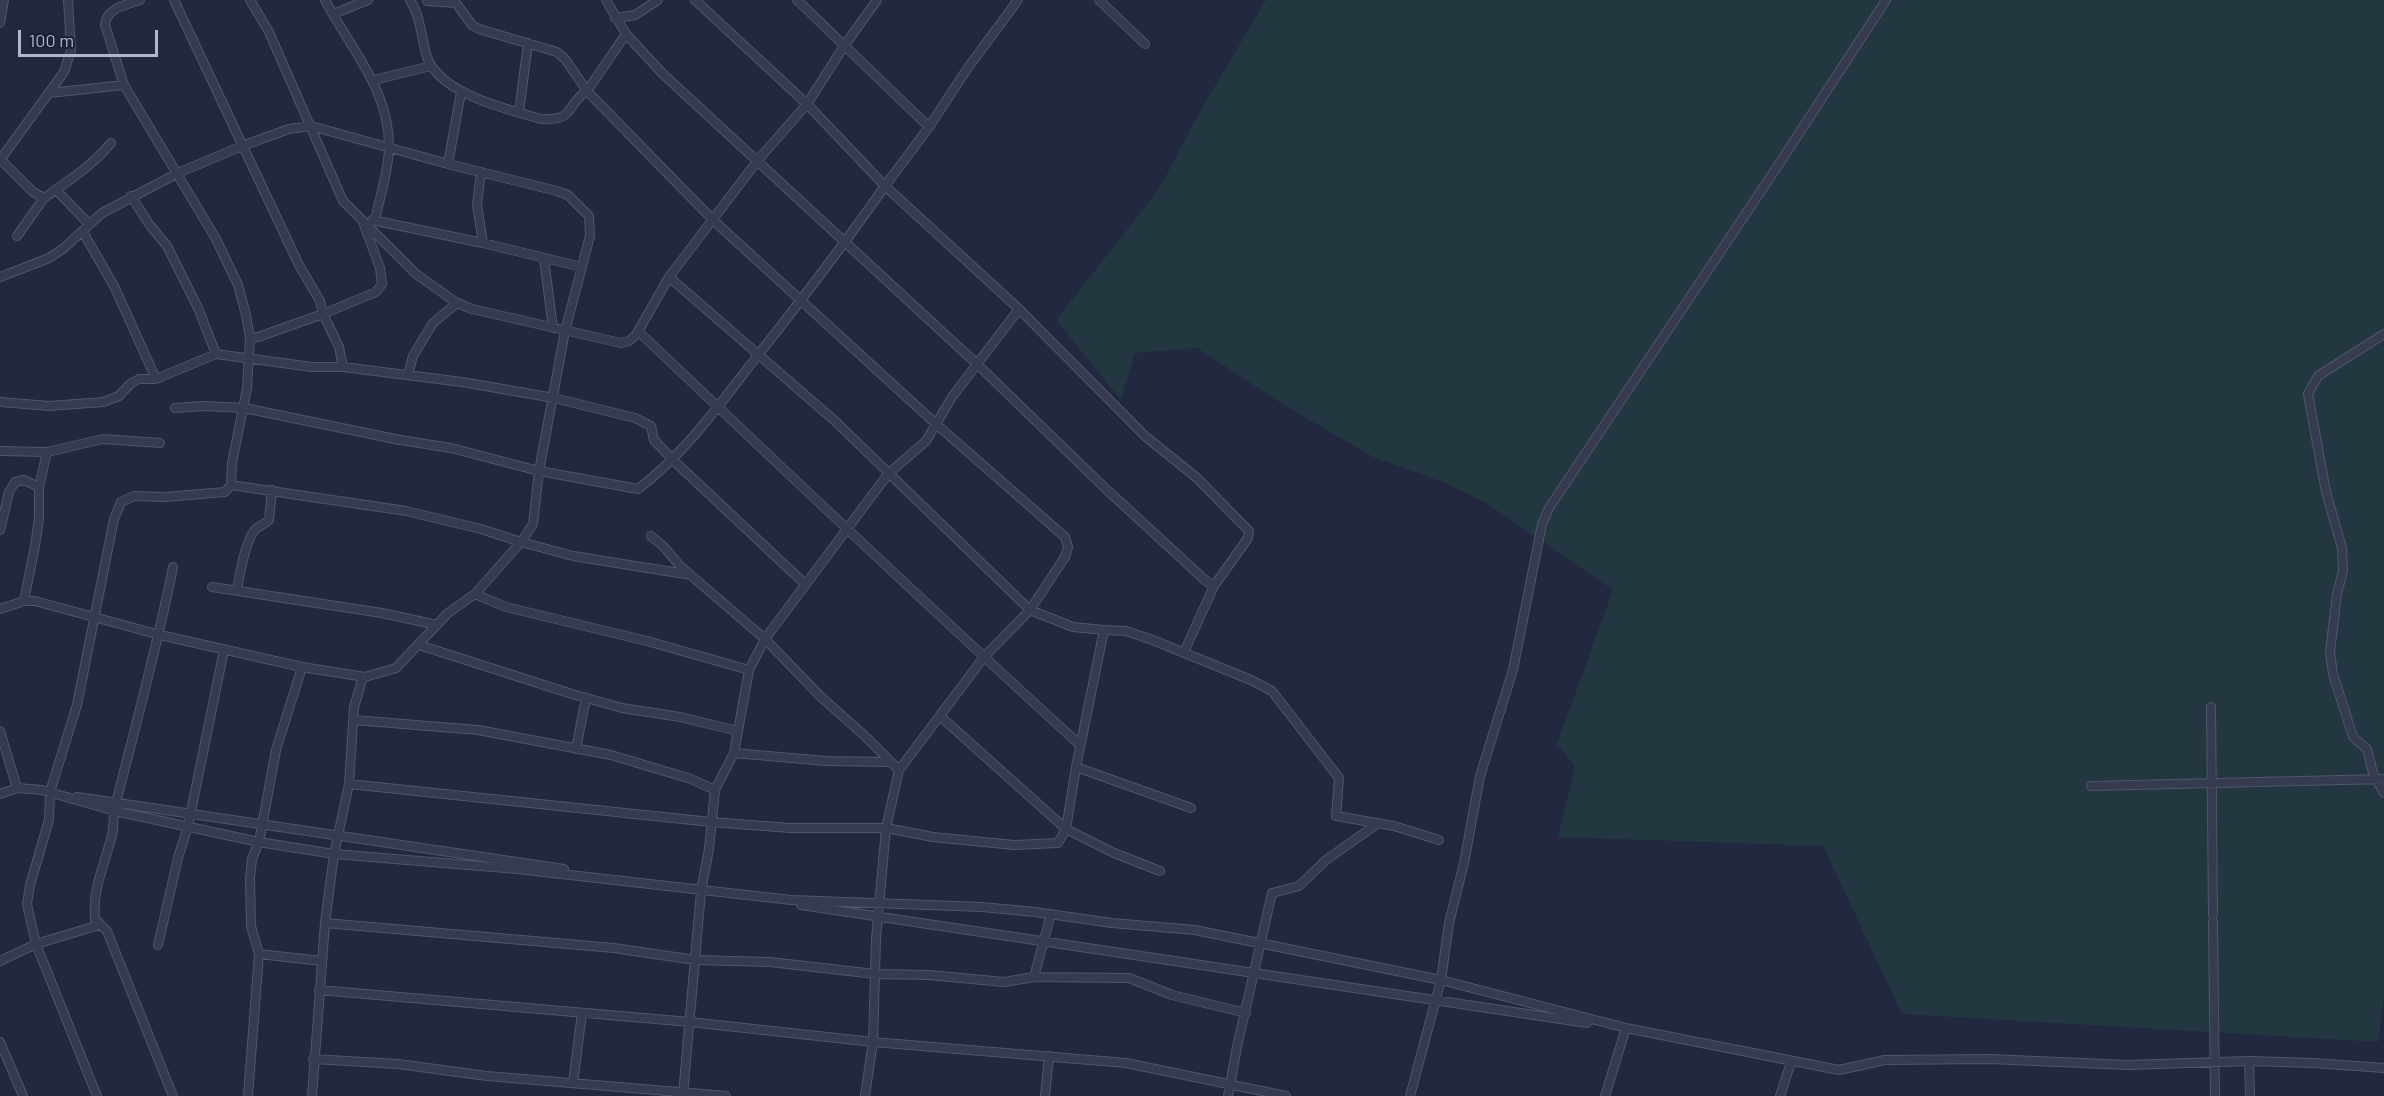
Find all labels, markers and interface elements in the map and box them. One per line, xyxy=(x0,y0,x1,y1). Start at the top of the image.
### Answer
scale bar xyxy=(21,18,160,56)
text: 100 m xyxy=(29,29,74,51)

